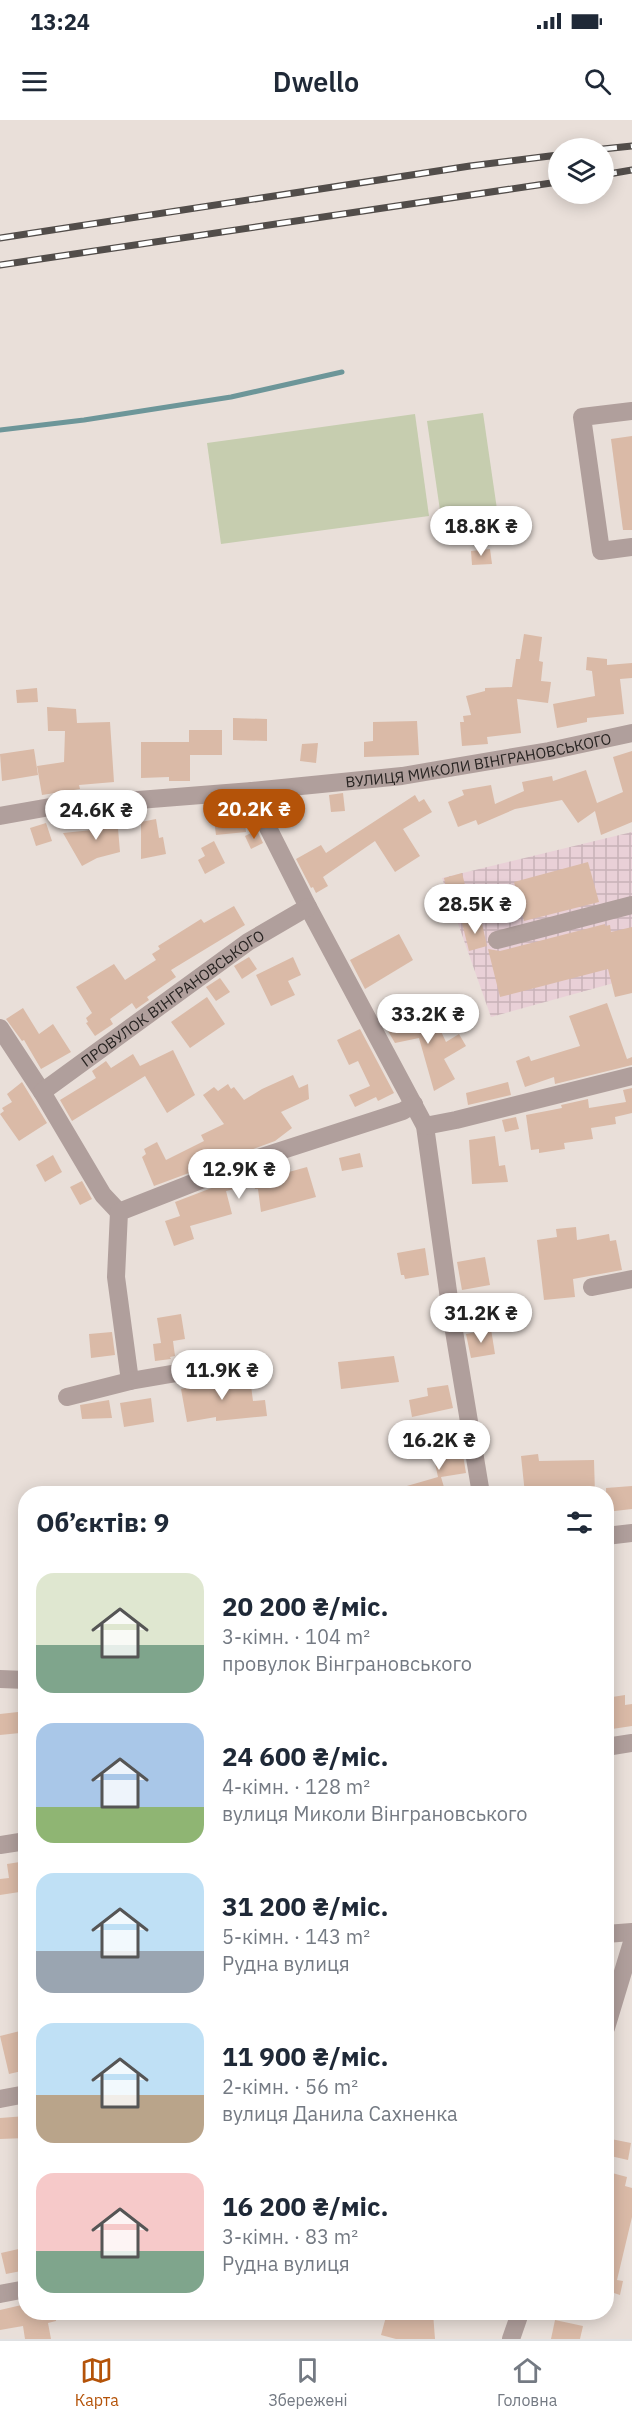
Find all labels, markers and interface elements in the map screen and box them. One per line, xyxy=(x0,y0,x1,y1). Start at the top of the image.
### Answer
text: 13:24 xyxy=(30,7,90,36)
text: Dwello xyxy=(273,64,359,99)
icon: menu xyxy=(18,65,51,98)
icon: search xyxy=(581,65,614,98)
map controls xyxy=(548,138,614,204)
button: layers xyxy=(548,138,614,204)
pin: 18.8K ₴ xyxy=(426,506,536,557)
text: 18.8K ₴ xyxy=(444,512,518,539)
street label: ВУЛИЦЯ МИКОЛИ ВІНГРАНОВСЬКОГО xyxy=(344,728,613,791)
pin: 20.2K ₴ xyxy=(199,789,309,840)
pin: 24.6K ₴ xyxy=(41,790,151,841)
text: 20.2K ₴ xyxy=(217,795,291,822)
text: 24.6K ₴ xyxy=(59,796,133,823)
pin: 28.5K ₴ xyxy=(420,884,530,935)
text: 28.5K ₴ xyxy=(438,890,512,917)
street label: ПРОВУЛОК ВІНГРАНОВСЬКОГО xyxy=(77,925,267,1070)
pin: 33.2K ₴ xyxy=(373,994,483,1045)
text: 33.2K ₴ xyxy=(391,1000,465,1027)
pin: 12.9K ₴ xyxy=(184,1149,294,1200)
text: 12.9K ₴ xyxy=(202,1155,276,1182)
pin: 31.2K ₴ xyxy=(426,1293,536,1344)
text: 31.2K ₴ xyxy=(444,1299,518,1326)
pin: 11.9K ₴ xyxy=(167,1350,277,1401)
text: 11.9K ₴ xyxy=(185,1356,259,1383)
pin: 16.2K ₴ xyxy=(384,1420,494,1471)
text: 16.2K ₴ xyxy=(402,1426,476,1453)
text: Об’єктів: 9 xyxy=(36,1505,169,1539)
icon: filters xyxy=(563,1506,596,1539)
text: 20 200 ₴/міс. xyxy=(222,1589,389,1623)
icon: home xyxy=(84,1597,156,1669)
text: 3-кімн. · 104 m² xyxy=(222,1623,370,1650)
text: провулок Вінграновського xyxy=(222,1650,472,1677)
text: 24 600 ₴/міс. xyxy=(222,1739,389,1773)
icon: home xyxy=(84,1747,156,1819)
text: 4-кімн. · 128 m² xyxy=(222,1773,370,1800)
text: вулиця Миколи Вінграновського xyxy=(222,1800,528,1827)
text: 31 200 ₴/міс. xyxy=(222,1889,389,1923)
icon: home xyxy=(84,1897,156,1969)
text: 5-кімн. · 143 m² xyxy=(222,1923,370,1950)
text: Рудна вулиця xyxy=(222,1950,350,1977)
text: 11 900 ₴/міс. xyxy=(222,2039,389,2073)
icon: home xyxy=(84,2047,156,2119)
text: 2-кімн. · 56 m² xyxy=(222,2073,358,2100)
text: вулиця Данила Сахненка xyxy=(222,2100,458,2127)
text: 16 200 ₴/міс. xyxy=(222,2189,389,2223)
icon: home xyxy=(84,2197,156,2269)
text: 3-кімн. · 83 m² xyxy=(222,2223,358,2250)
text: Рудна вулиця xyxy=(222,2250,350,2277)
tab: Карта xyxy=(75,2354,119,2410)
tab: Збережені xyxy=(268,2354,348,2410)
tab: Головна xyxy=(497,2354,557,2410)

